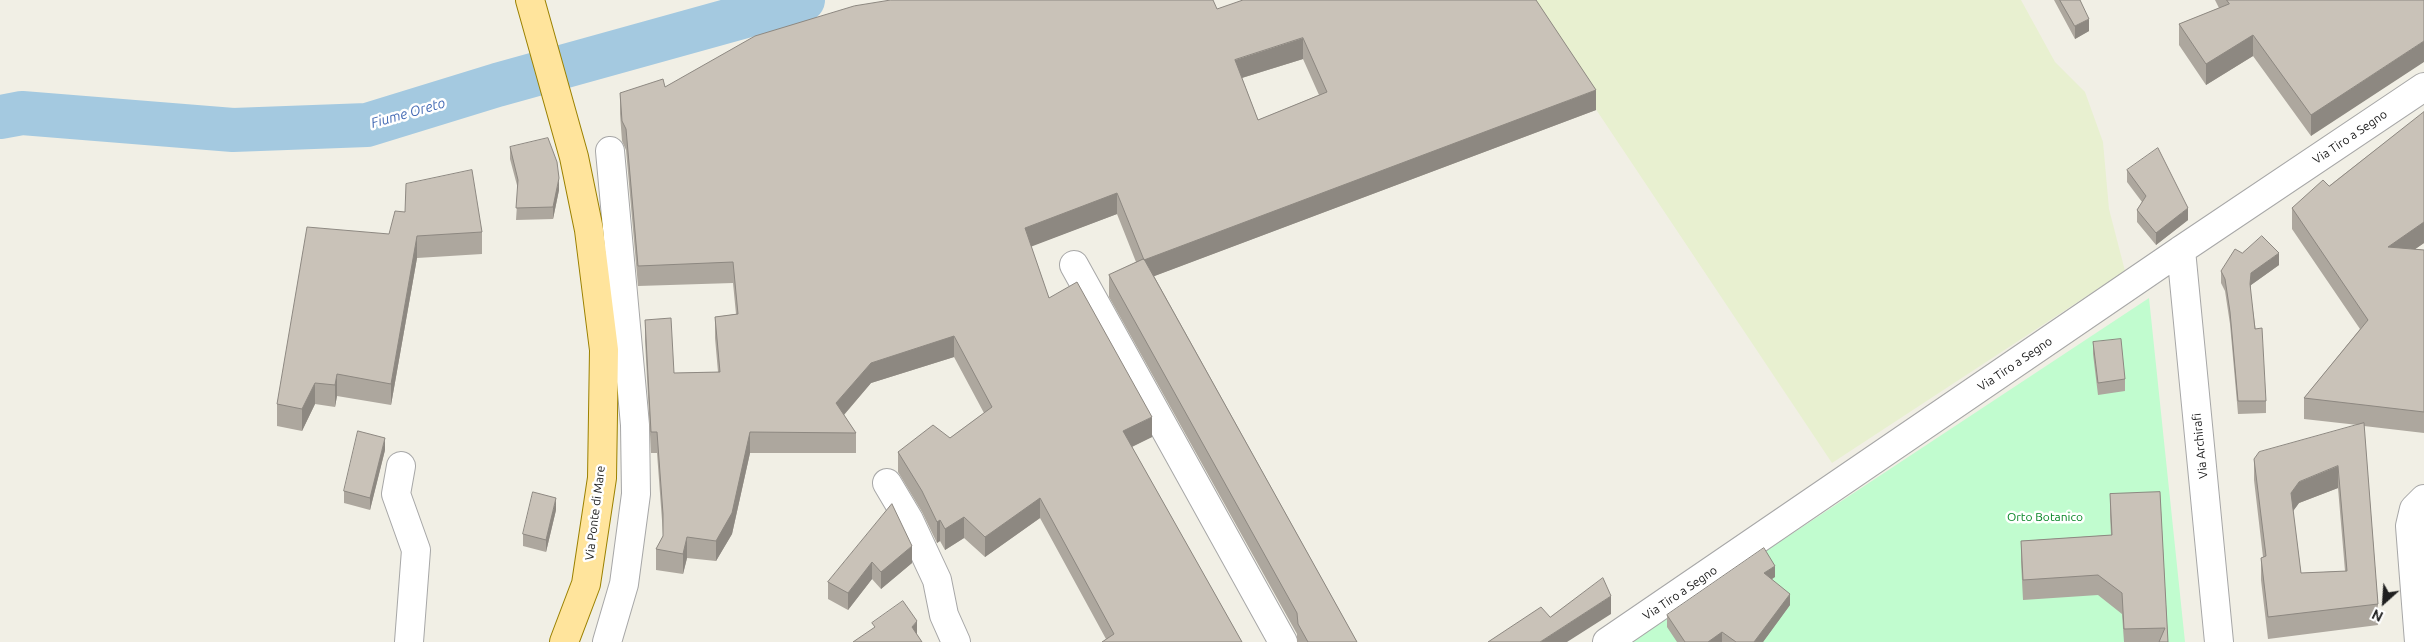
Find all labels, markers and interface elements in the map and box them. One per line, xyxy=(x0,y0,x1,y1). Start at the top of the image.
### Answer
water label: Fiume Oreto xyxy=(369,94,447,132)
street label: Via Tiro a Segno xyxy=(2310,107,2390,167)
street label: Via Tiro a Segno xyxy=(1975,334,2055,394)
street label: Via Archirafi xyxy=(2189,413,2211,479)
street label: Via Ponte di Mare xyxy=(582,465,608,561)
park label: Orto Botanico xyxy=(2007,510,2083,524)
street label: Via Tiro a Segno xyxy=(1640,563,1720,623)
north arrow xyxy=(2359,577,2409,627)
text: N xyxy=(2369,606,2386,625)

